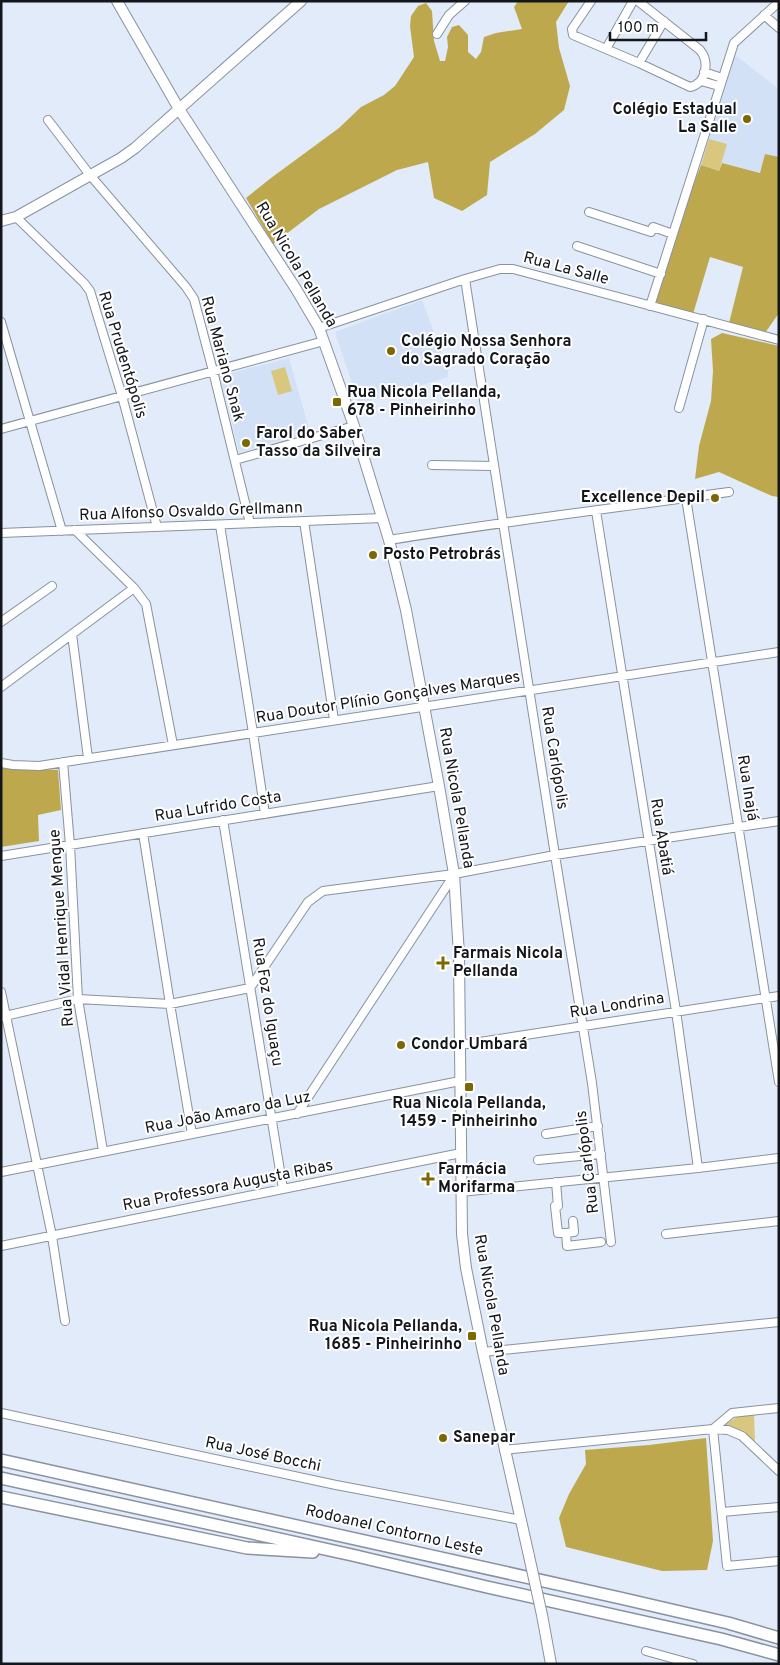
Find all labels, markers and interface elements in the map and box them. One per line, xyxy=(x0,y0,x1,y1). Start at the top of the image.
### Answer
scale bar xyxy=(610,10,706,42)
text: 100 m xyxy=(618,19,659,38)
place label: Colégio Estadual La Salle xyxy=(613,100,737,138)
marker: Colégio Estadual La Salle xyxy=(741,113,753,125)
street label: Rua Nicola Pellanda xyxy=(251,199,341,331)
street label: Rua La Salle xyxy=(521,248,611,290)
street label: Rua Prudentópolis xyxy=(93,289,151,421)
street label: Rua Mariano Snak xyxy=(196,294,248,424)
place label: Colégio Nossa Senhora do Sagrado Coração xyxy=(401,332,571,370)
marker: Colégio Nossa Senhora do Sagrado Coração xyxy=(385,345,397,357)
place label: Rua Nicola Pellanda, 678 - Pinheirinho xyxy=(347,383,501,421)
marker: Rua Nicola Pellanda, 678 - Pinheirinho xyxy=(331,396,343,408)
place label: Farol do Saber Tasso da Silveira xyxy=(256,424,381,462)
marker: Farol do Saber Tasso da Silveira xyxy=(240,437,252,449)
place label: Excellence Depil xyxy=(581,488,705,508)
marker: Excellence Depil xyxy=(709,492,721,504)
street label: Rua Alfonso Osvaldo Grellmann xyxy=(79,498,303,526)
place label: Posto Petrobrás xyxy=(383,545,501,565)
marker: Posto Petrobrás xyxy=(367,549,379,561)
street label: Rua Doutor Plínio Gonçalves Marques xyxy=(254,667,522,729)
street label: Rua Carlópolis xyxy=(536,705,572,811)
street label: Rua Nicola Pellanda xyxy=(434,726,478,870)
street label: Rua Inajá xyxy=(732,754,762,822)
street label: Rua Lufrido Costa xyxy=(153,787,283,827)
street label: Rua Abatiá xyxy=(645,797,677,877)
street label: Rua Vidal Henrique Mengue xyxy=(45,828,79,1028)
street label: Rua Foz do Iguaçu xyxy=(247,936,287,1068)
place label: Farmais Nicola Pellanda xyxy=(453,944,563,982)
marker: Farmais Nicola Pellanda xyxy=(437,957,449,969)
street label: Rua Londrina xyxy=(568,989,666,1023)
place label: Condor Umbará xyxy=(411,1035,528,1055)
marker: Condor Umbará xyxy=(395,1039,407,1051)
marker: Rua Nicola Pellanda, 1459 - Pinheirinho xyxy=(463,1081,475,1093)
street label: Rua João Amaro da Luz xyxy=(143,1087,313,1139)
place label: Rua Nicola Pellanda, 1459 - Pinheirinho xyxy=(392,1094,546,1132)
street label: Rua Carlópolis xyxy=(572,1109,604,1215)
street label: Rua Professora Augusta Ribas xyxy=(121,1156,335,1216)
place label: Farmácia Morifarma xyxy=(438,1160,515,1198)
marker: Farmácia Morifarma xyxy=(422,1173,434,1185)
street label: Rua Nicola Pellanda xyxy=(469,1233,513,1377)
place label: Rua Nicola Pellanda, 1685 - Pinheirinho xyxy=(308,1317,462,1355)
marker: Rua Nicola Pellanda, 1685 - Pinheirinho xyxy=(466,1330,478,1342)
place label: Sanepar xyxy=(453,1428,516,1448)
marker: Sanepar xyxy=(437,1432,449,1444)
street label: Rua José Bocchi xyxy=(203,1433,323,1477)
street label: Rodoanel Contorno Leste xyxy=(303,1501,485,1561)

